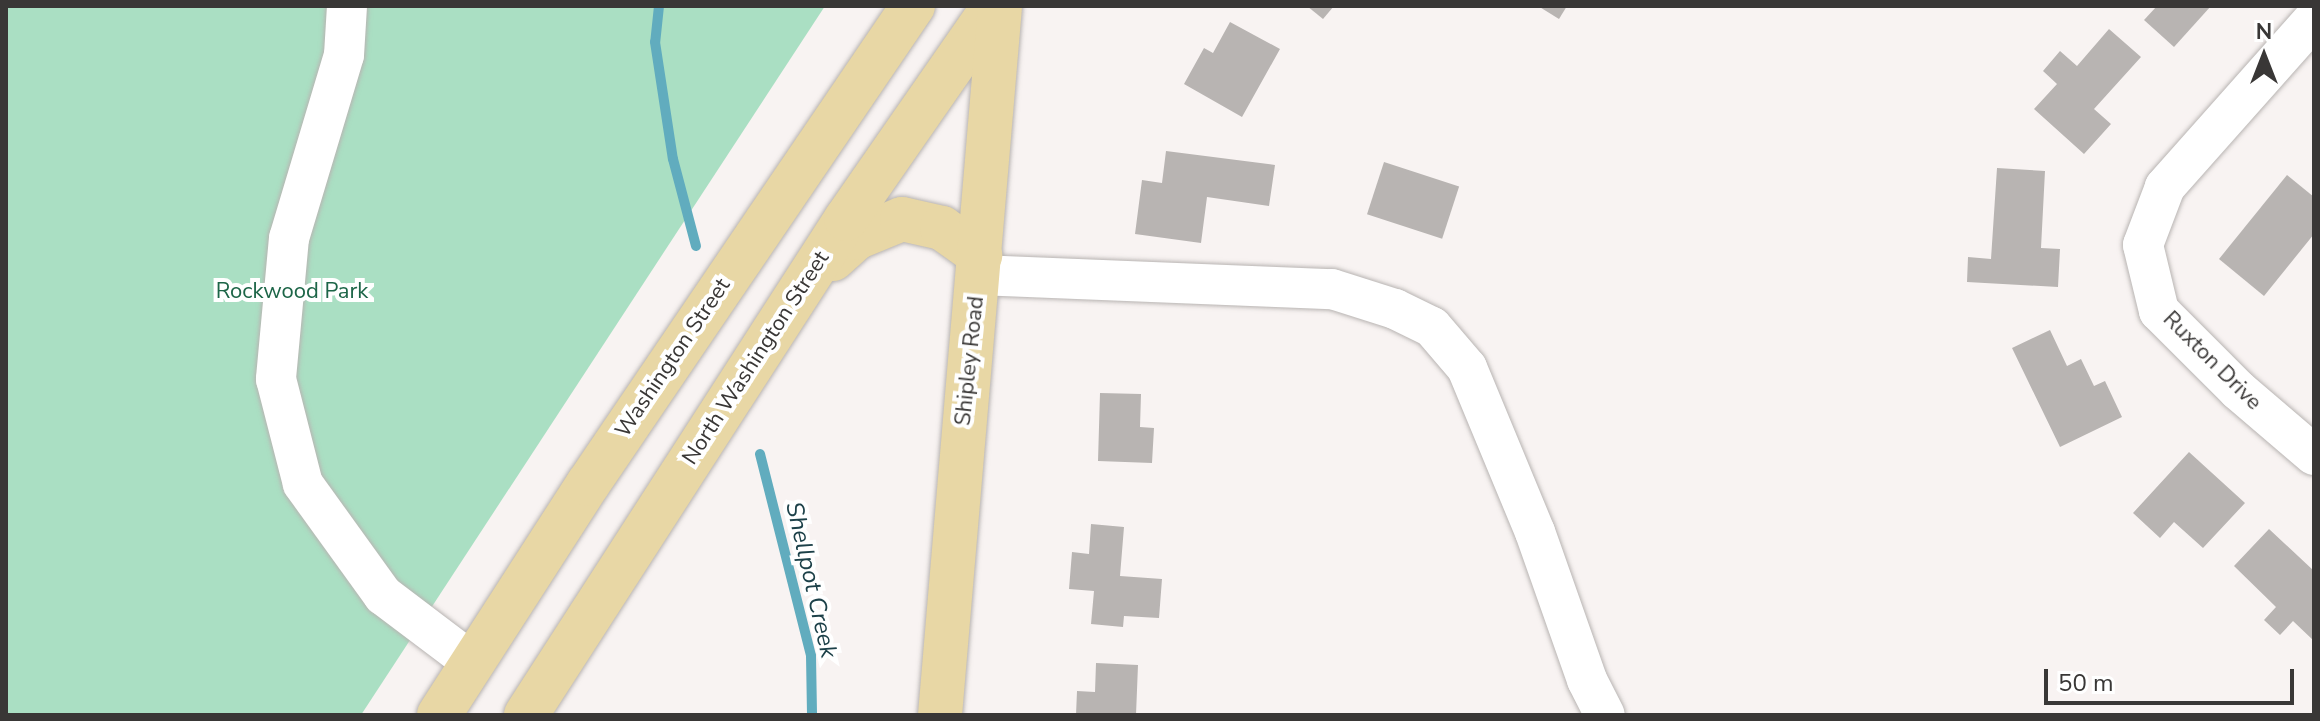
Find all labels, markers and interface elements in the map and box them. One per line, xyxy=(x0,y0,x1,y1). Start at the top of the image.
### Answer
north arrow xyxy=(2224,16,2304,96)
text: N xyxy=(2256,17,2272,47)
street label: North Washington Street xyxy=(677,246,835,470)
street label: Washington Street xyxy=(610,273,736,443)
park label: Rockwood Park xyxy=(216,279,368,305)
street label: Shipley Road xyxy=(950,295,990,427)
street label: Ruxton Drive xyxy=(2157,306,2267,416)
water label: Shellpot Creek xyxy=(779,499,843,661)
scale bar xyxy=(2048,653,2298,703)
text: 50 m xyxy=(2058,667,2114,699)

